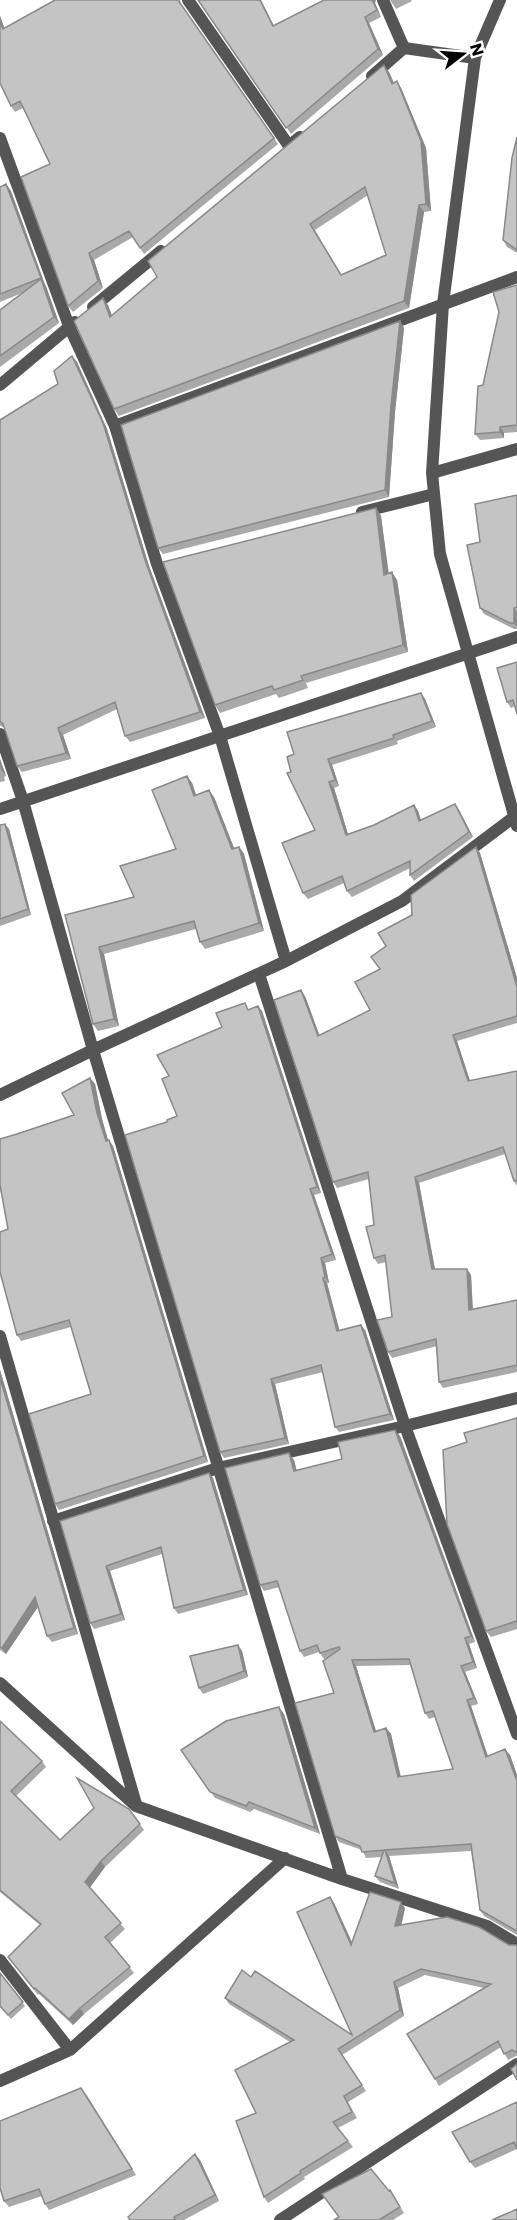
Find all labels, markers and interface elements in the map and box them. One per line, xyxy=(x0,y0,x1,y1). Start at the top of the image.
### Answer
north arrow xyxy=(433,24,493,84)
text: N xyxy=(464,41,490,59)

